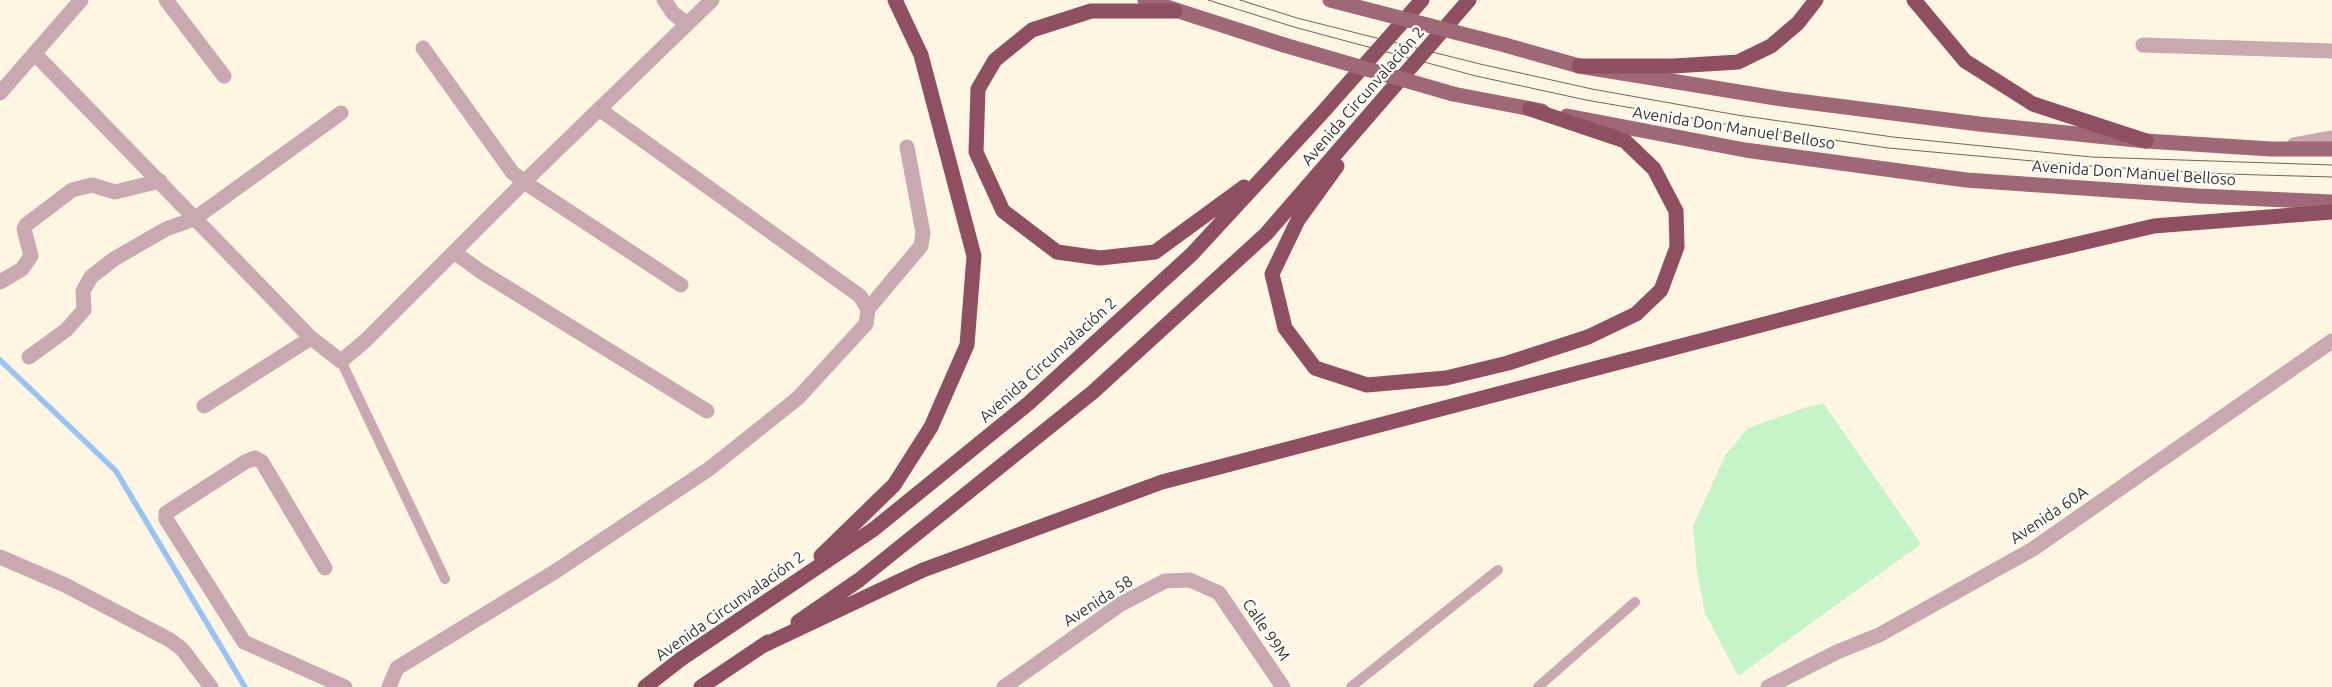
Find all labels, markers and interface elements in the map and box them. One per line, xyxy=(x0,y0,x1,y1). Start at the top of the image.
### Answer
street label: Avenida Circunvalación 2 xyxy=(1298,23,1428,169)
street label: Avenida Don Manuel Belloso xyxy=(1631,103,1837,153)
street label: Avenida Don Manuel Belloso xyxy=(2031,156,2237,190)
street label: Avenida Circunvalación 2 xyxy=(976,293,1120,427)
street label: Avenida 60A xyxy=(2007,482,2091,548)
street label: Avenida Circunvalación 2 xyxy=(652,547,808,665)
street label: Avenida 58 xyxy=(1060,571,1136,631)
street label: Calle 99M xyxy=(1238,595,1294,665)

